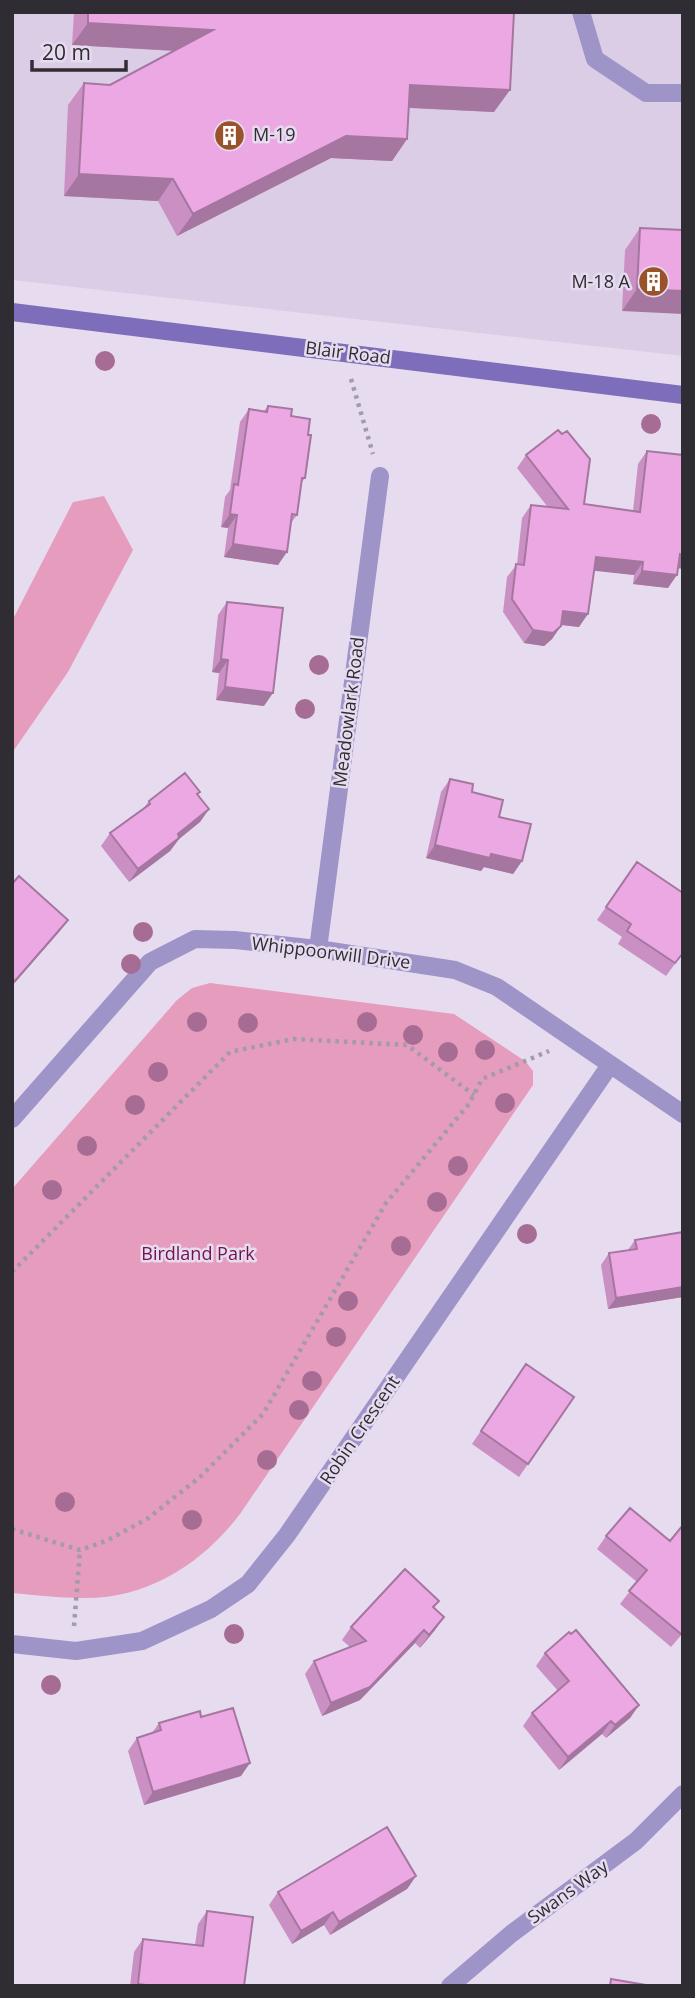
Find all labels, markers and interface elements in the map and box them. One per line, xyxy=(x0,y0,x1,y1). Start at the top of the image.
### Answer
scale bar xyxy=(32,28,126,72)
text: 20 m xyxy=(42,38,91,66)
building icon: M-19 xyxy=(213,118,247,152)
place label: M-19 xyxy=(253,122,296,146)
building icon: M-18 A xyxy=(636,265,670,299)
place label: M-18 A xyxy=(571,269,631,293)
street label: Blair Road xyxy=(304,335,392,369)
street label: Meadowlark Road xyxy=(327,635,369,788)
street label: Whippoorwill Drive xyxy=(250,930,412,974)
park label: Birdland Park xyxy=(141,1241,255,1265)
street label: Robin Crescent xyxy=(314,1370,405,1489)
street label: Swans Way xyxy=(522,1853,613,1928)

